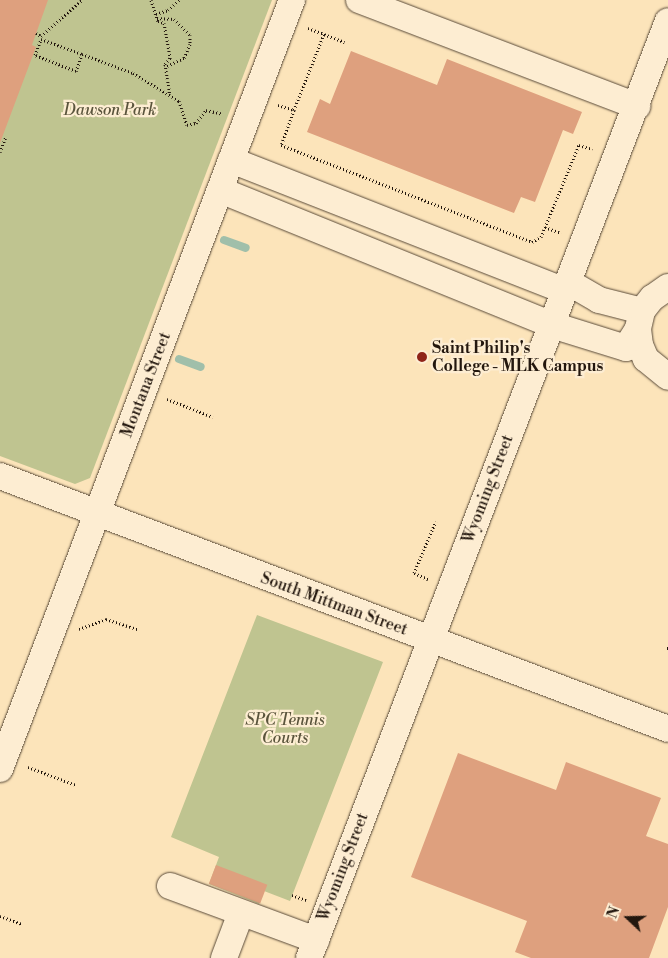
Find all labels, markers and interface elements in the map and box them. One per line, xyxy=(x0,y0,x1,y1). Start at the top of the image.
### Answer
park label: Dawson Park xyxy=(64,100,156,120)
street label: Montana Street xyxy=(117,330,175,440)
place label: Saint Philip's College - MLK Campus xyxy=(432,338,603,376)
marker: Saint Philip's College - MLK Campus xyxy=(416,351,428,363)
street label: Wyoming Street xyxy=(459,432,517,546)
street label: South Mittman Street xyxy=(258,568,410,640)
park label: SPC Tennis Courts xyxy=(245,710,325,748)
street label: Wyoming Street xyxy=(314,810,372,924)
north arrow xyxy=(603,893,653,943)
text: N xyxy=(604,904,624,921)

